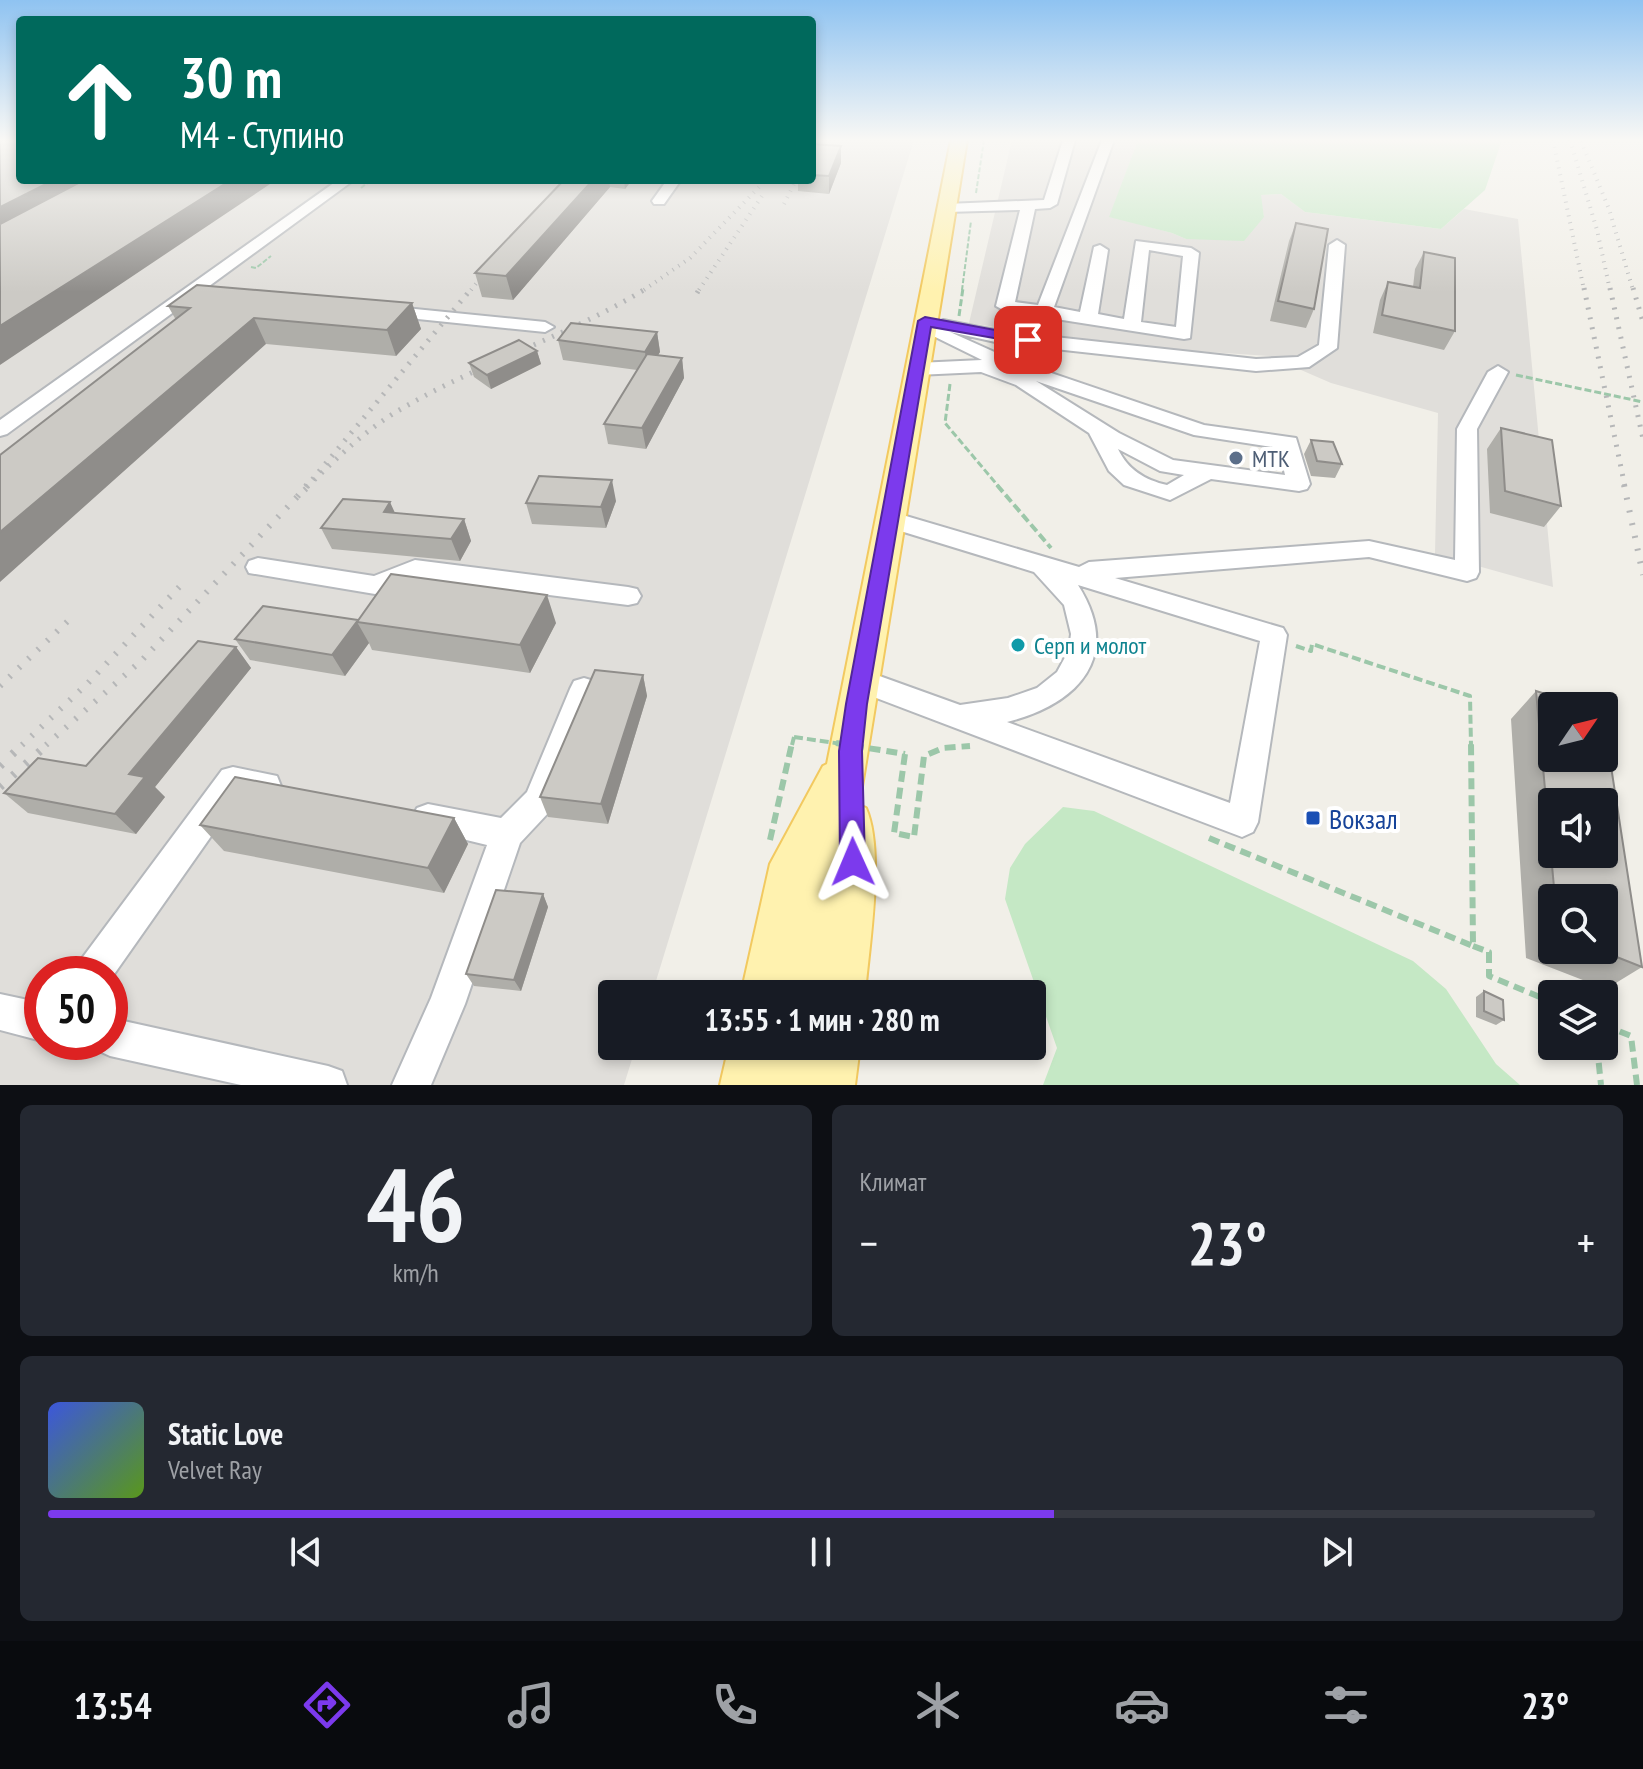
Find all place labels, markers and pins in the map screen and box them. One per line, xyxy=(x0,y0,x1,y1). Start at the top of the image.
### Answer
pin xyxy=(994,306,1062,374)
place label: МТК xyxy=(1252,443,1290,474)
marker: МТК xyxy=(1227,449,1245,467)
place label: Серп и молот xyxy=(1034,630,1146,661)
marker: Серп и молот xyxy=(1009,636,1027,654)
place label: Вокзал xyxy=(1329,800,1398,837)
marker: Вокзал xyxy=(1304,809,1322,827)

